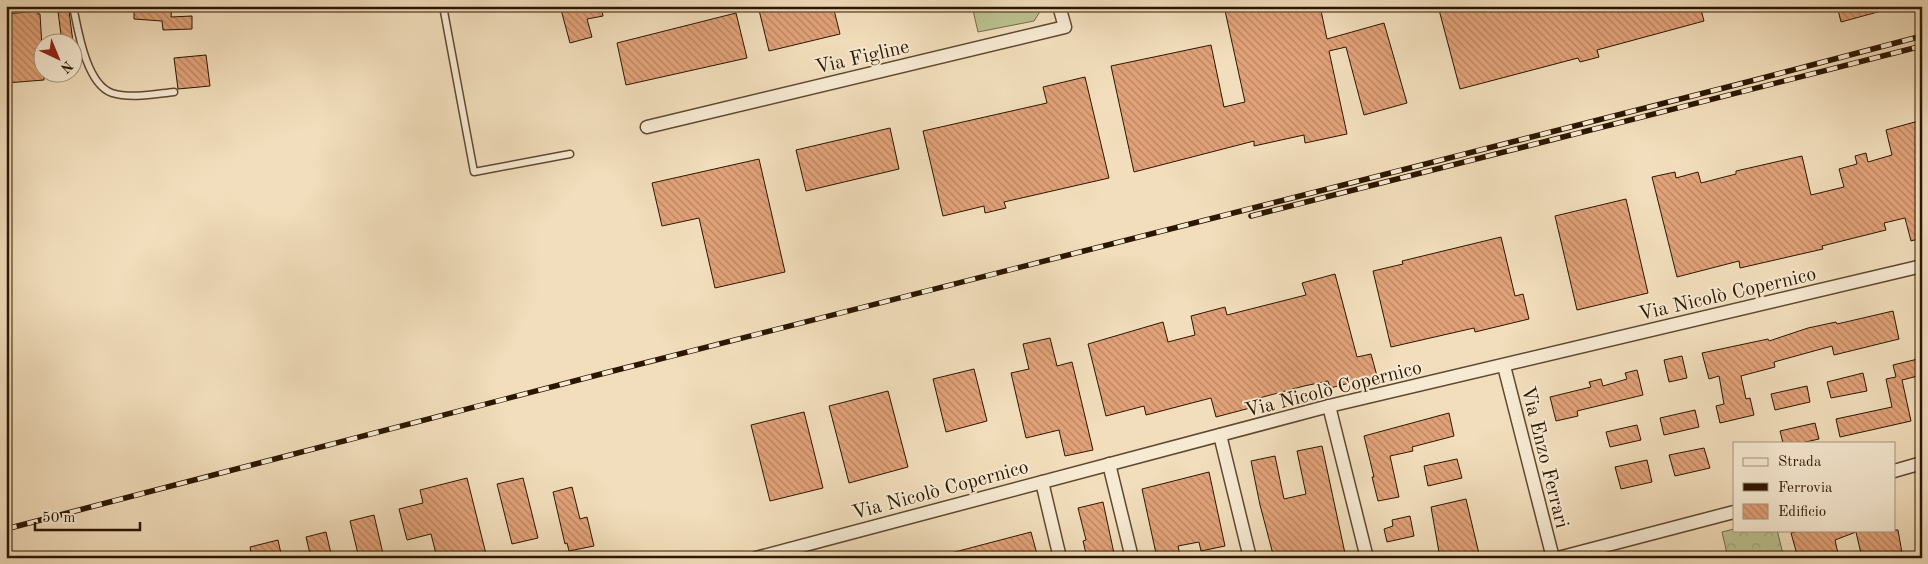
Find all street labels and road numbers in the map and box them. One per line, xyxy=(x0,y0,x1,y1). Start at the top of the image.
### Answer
street label: Via Figline xyxy=(813,37,911,78)
street label: Via Nicolò Copernico xyxy=(1637,265,1818,325)
street label: Via Nicolò Copernico xyxy=(1243,358,1424,422)
street label: Via Enzo Ferrari xyxy=(1517,384,1571,531)
street label: Via Nicolò Copernico xyxy=(850,458,1031,524)

